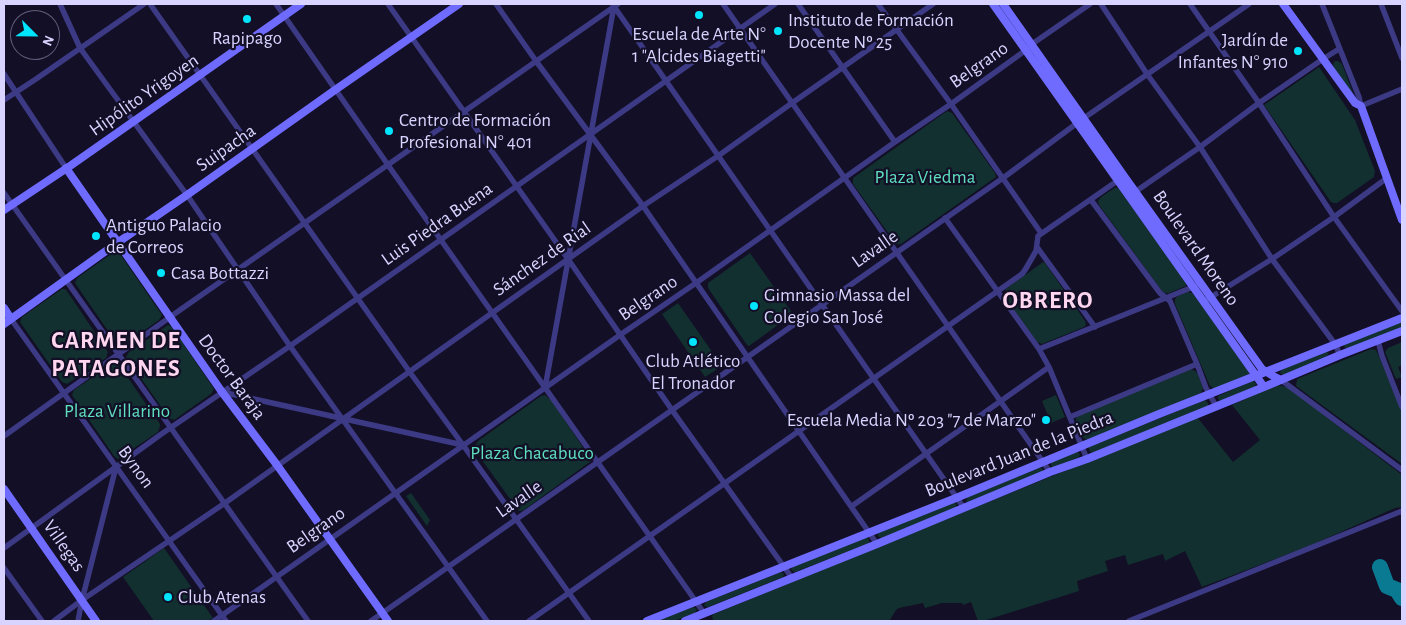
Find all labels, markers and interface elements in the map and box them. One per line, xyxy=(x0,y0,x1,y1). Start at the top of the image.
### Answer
marker: Escuela de Arte N° 1 "Alcides Biagetti" xyxy=(693,9,705,21)
place label: Instituto de Formación Docente Nº 25 xyxy=(788,9,954,53)
north arrow xyxy=(10,10,60,60)
marker: Rapipago xyxy=(241,13,253,25)
place label: Escuela de Arte N° 1 "Alcides Biagetti" xyxy=(632,23,766,67)
marker: Instituto de Formación Docente Nº 25 xyxy=(772,25,784,37)
place label: Rapipago xyxy=(212,27,282,49)
place label: Jardín de Infantes N° 910 xyxy=(1178,29,1288,73)
text: N xyxy=(40,33,56,48)
street label: Belgrano xyxy=(945,37,1013,93)
marker: Jardín de Infantes N° 910 xyxy=(1292,45,1304,57)
street label: Hipólito Yrigoyen xyxy=(85,49,203,141)
place label: Centro de Formación Profesional N° 401 xyxy=(399,109,551,153)
street label: Suipacha xyxy=(192,119,260,177)
marker: Centro de Formación Profesional N° 401 xyxy=(383,125,395,137)
park label: Plaza Viedma xyxy=(875,166,975,188)
street label: Luis Piedra Buena xyxy=(377,177,497,271)
street label: Boulevard Moreno xyxy=(1148,186,1244,310)
place label: Antiguo Palacio de Correos xyxy=(106,214,222,258)
street label: Sánchez de Rial xyxy=(489,217,595,301)
street label: Lavalle xyxy=(848,225,902,273)
marker: Antiguo Palacio de Correos xyxy=(90,230,102,242)
place label: Casa Bottazzi xyxy=(171,262,269,284)
marker: Casa Bottazzi xyxy=(155,267,167,279)
street label: Belgrano xyxy=(614,270,682,326)
place label: Gimnasio Massa del Colegio San José xyxy=(764,284,911,328)
district label: OBRERO xyxy=(1002,287,1094,315)
marker: Gimnasio Massa del Colegio San José xyxy=(748,300,760,312)
district label: CARMEN DE PATAGONES xyxy=(50,327,182,383)
street label: Doctor Baraja xyxy=(193,330,271,424)
marker: Club Atlético El Tronador xyxy=(687,336,699,348)
place label: Club Atlético El Tronador xyxy=(646,350,740,394)
park label: Plaza Villarino xyxy=(64,400,170,422)
street label: Boulevard Juan de la Piedra xyxy=(922,406,1116,502)
place label: Escuela Media Nº 203 "7 de Marzo" xyxy=(787,409,1036,431)
marker: Escuela Media Nº 203 "7 de Marzo" xyxy=(1040,414,1052,426)
street label: Bynon xyxy=(113,441,159,493)
park label: Plaza Chacabuco xyxy=(470,442,594,464)
street label: Lavalle xyxy=(492,475,546,523)
street label: Belgrano xyxy=(282,502,350,558)
street label: Villegas xyxy=(38,516,90,576)
place label: Club Atenas xyxy=(178,586,266,608)
marker: Club Atenas xyxy=(162,591,174,603)

